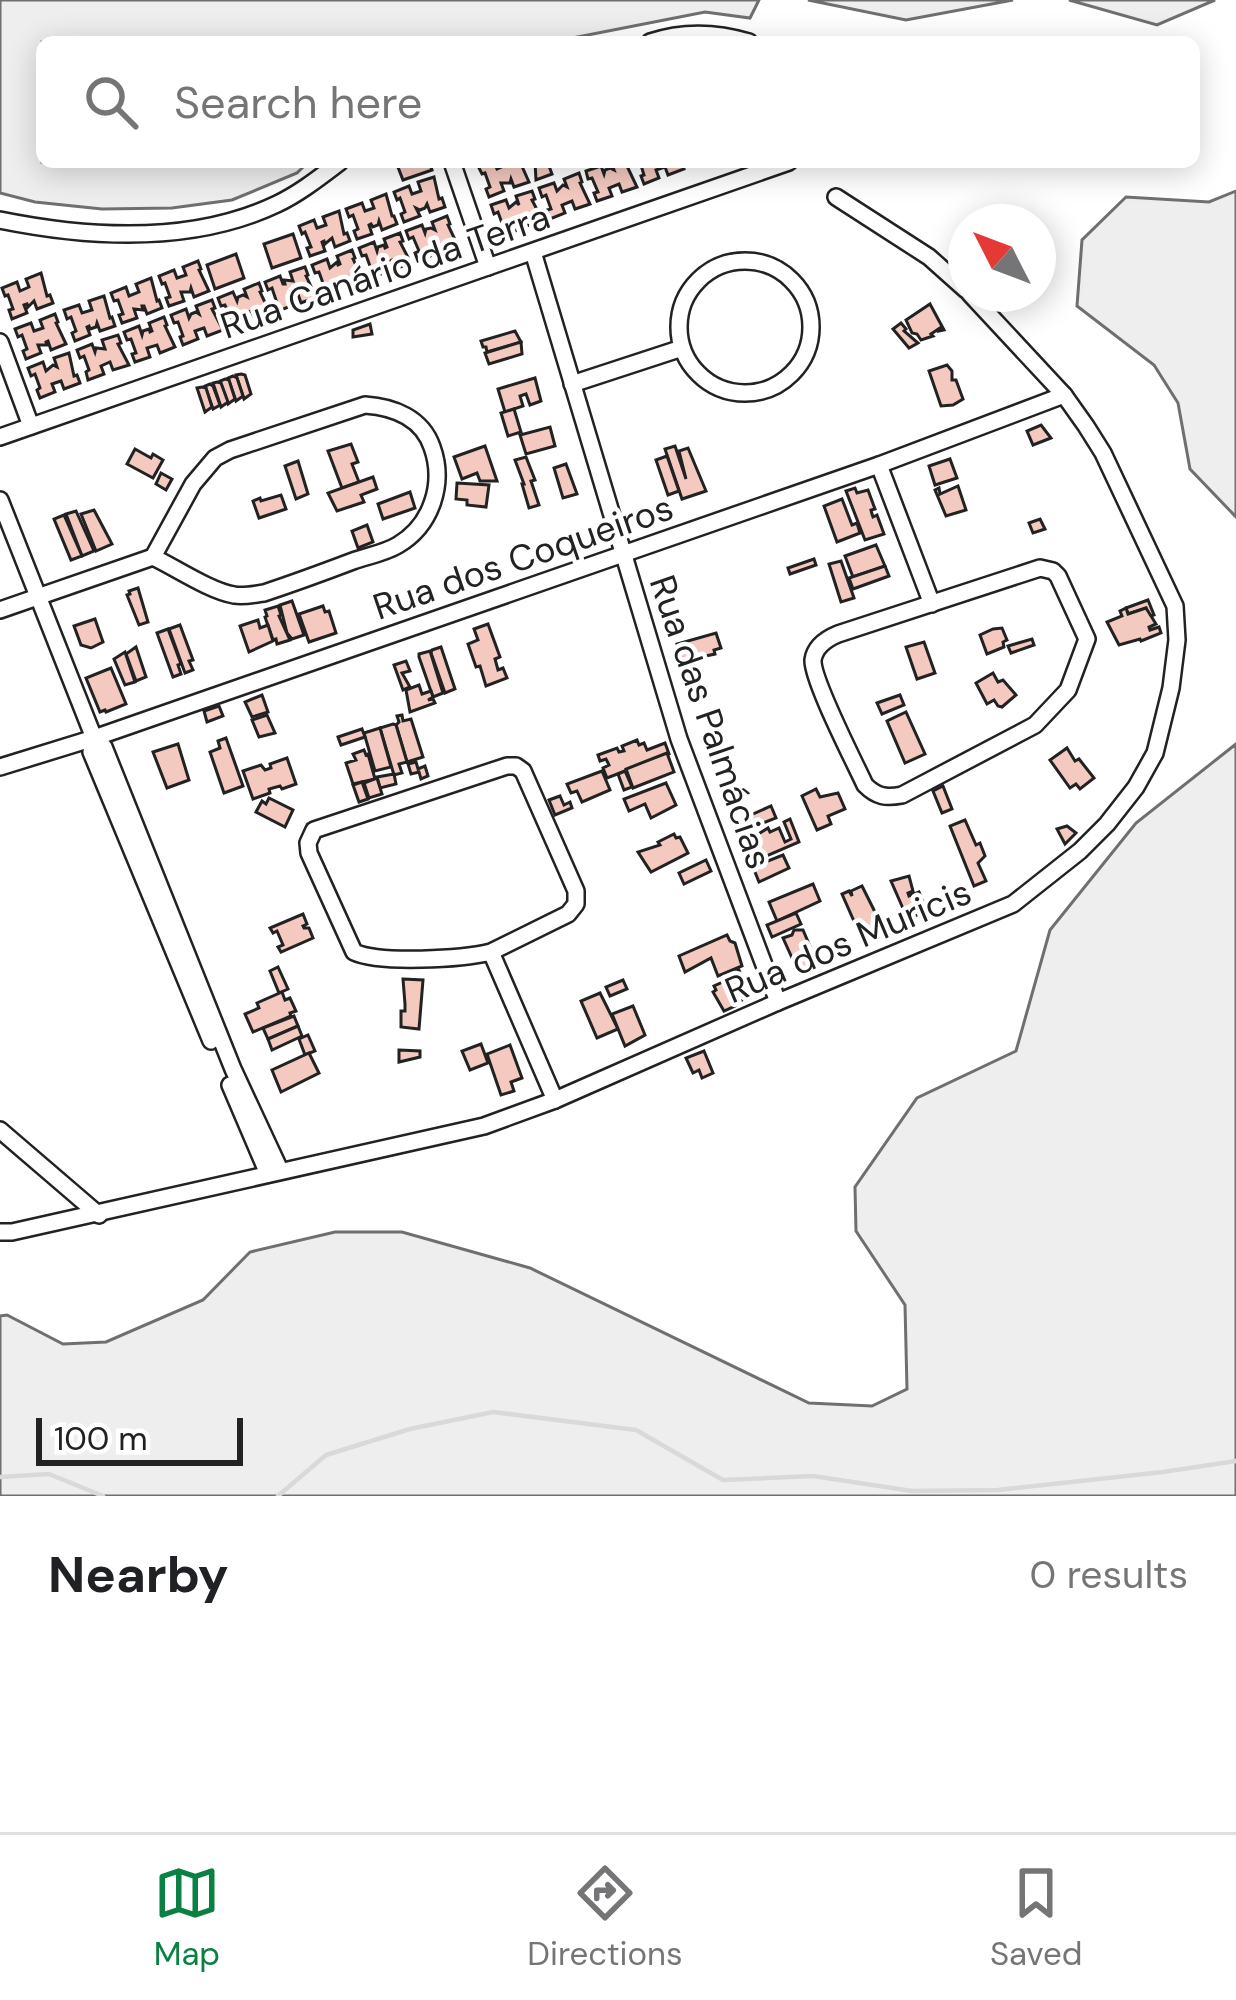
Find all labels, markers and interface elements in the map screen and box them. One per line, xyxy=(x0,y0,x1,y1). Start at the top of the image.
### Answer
search box xyxy=(36,36,1200,168)
icon: search xyxy=(78,69,144,135)
text: Search here xyxy=(174,73,422,132)
street label: Rua Canário da Terra xyxy=(214,193,556,349)
north arrow xyxy=(948,204,1056,312)
street label: Rua dos Coqueiros xyxy=(367,484,679,630)
street label: Rua das Palmácias xyxy=(639,569,783,875)
street label: Rua dos Muricis xyxy=(718,868,978,1014)
scale bar xyxy=(36,1412,243,1465)
text: 100 m xyxy=(54,1417,148,1460)
text: Nearby xyxy=(48,1541,229,1608)
text: 0 results xyxy=(1030,1549,1188,1600)
tab: Map xyxy=(154,1860,220,1975)
tab: Directions xyxy=(527,1860,683,1975)
tab: Saved xyxy=(990,1860,1082,1975)

